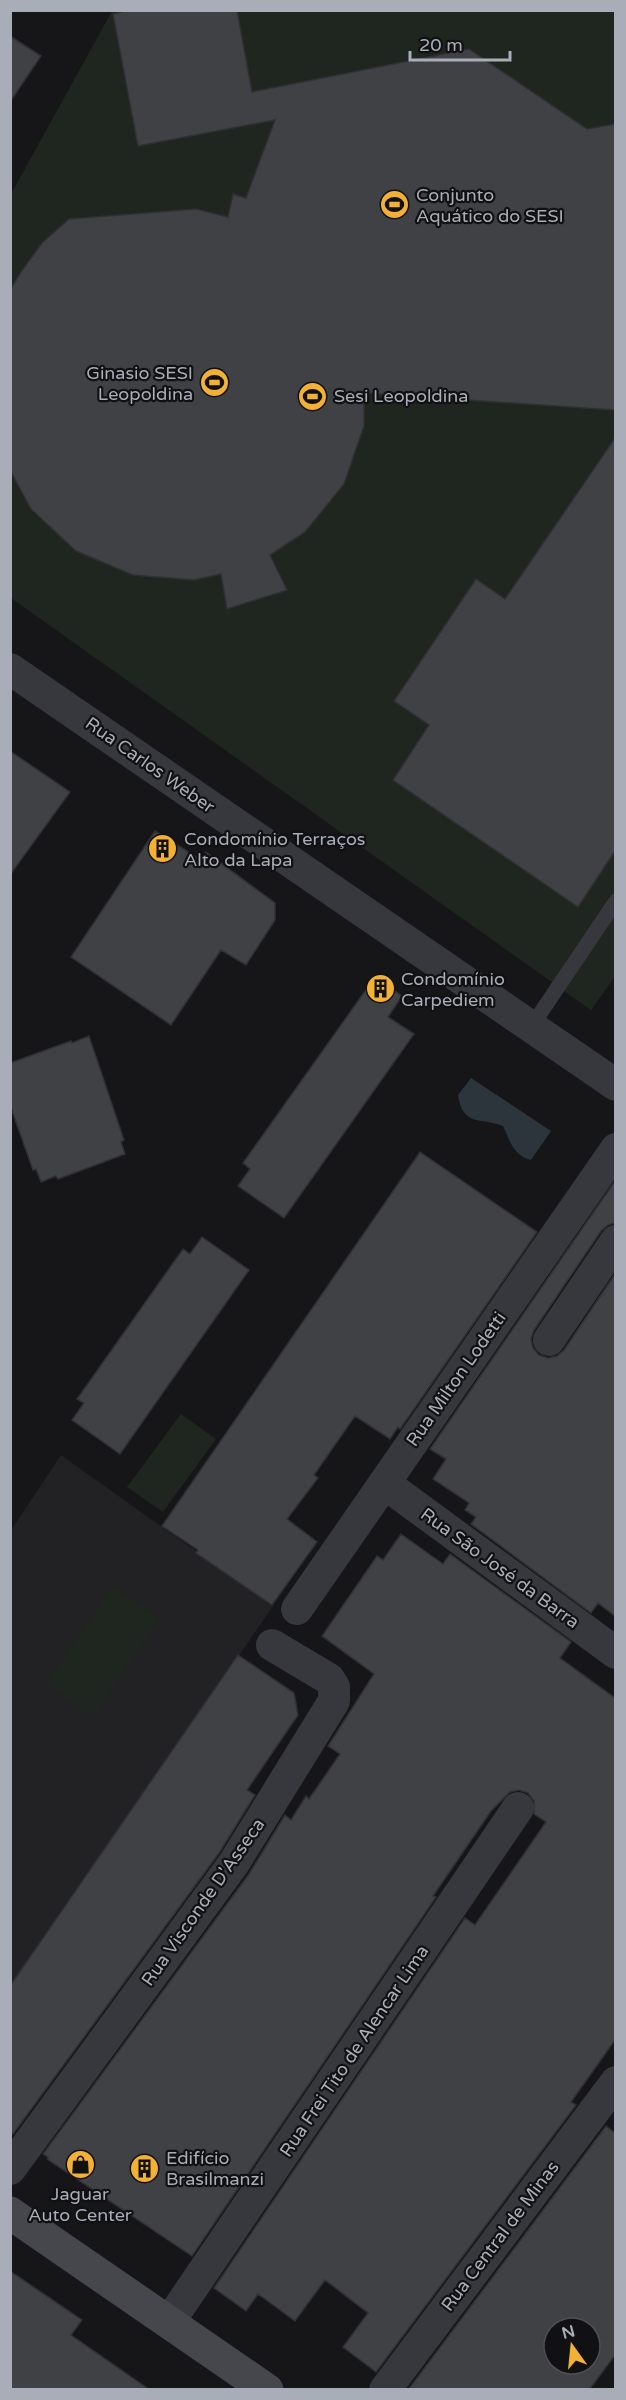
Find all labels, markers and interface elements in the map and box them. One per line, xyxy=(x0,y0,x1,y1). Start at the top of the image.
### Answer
scale bar xyxy=(410,24,510,62)
text: 20 m xyxy=(419,34,463,56)
place label: Conjunto Aquático do SESI xyxy=(416,184,564,227)
sports icon: Conjunto Aquático do SESI xyxy=(379,189,411,221)
place label: Ginasio SESI Leopoldina xyxy=(86,362,193,405)
sports icon: Ginasio SESI Leopoldina xyxy=(198,367,230,399)
sports icon: Sesi Leopoldina xyxy=(297,380,329,412)
place label: Sesi Leopoldina xyxy=(334,385,468,407)
street label: Rua Carlos Weber xyxy=(81,712,219,818)
place label: Condomínio Terraços Alto da Lapa xyxy=(184,828,366,871)
building icon: Condomínio Terraços Alto da Lapa xyxy=(147,833,179,865)
place label: Condomínio Carpediem xyxy=(401,968,505,1011)
building icon: Condomínio Carpediem xyxy=(364,973,396,1005)
street label: Rua Milton Lodetti xyxy=(401,1307,511,1451)
street label: Rua São José da Barra xyxy=(416,1503,584,1633)
street label: Rua Visconde D'Asseca xyxy=(137,1814,269,1990)
street label: Rua Frei Tito de Alencar Lima xyxy=(275,1941,433,2161)
place label: Edifício Brasilmanzi xyxy=(166,2147,264,2190)
shop icon: Jaguar Auto Center xyxy=(64,2149,96,2181)
building icon: Edifício Brasilmanzi xyxy=(129,2152,161,2184)
street label: Rua Central de Minas xyxy=(436,2157,564,2315)
place label: Jaguar Auto Center xyxy=(28,2183,132,2226)
north arrow xyxy=(542,2316,602,2376)
text: N xyxy=(560,2321,577,2344)

